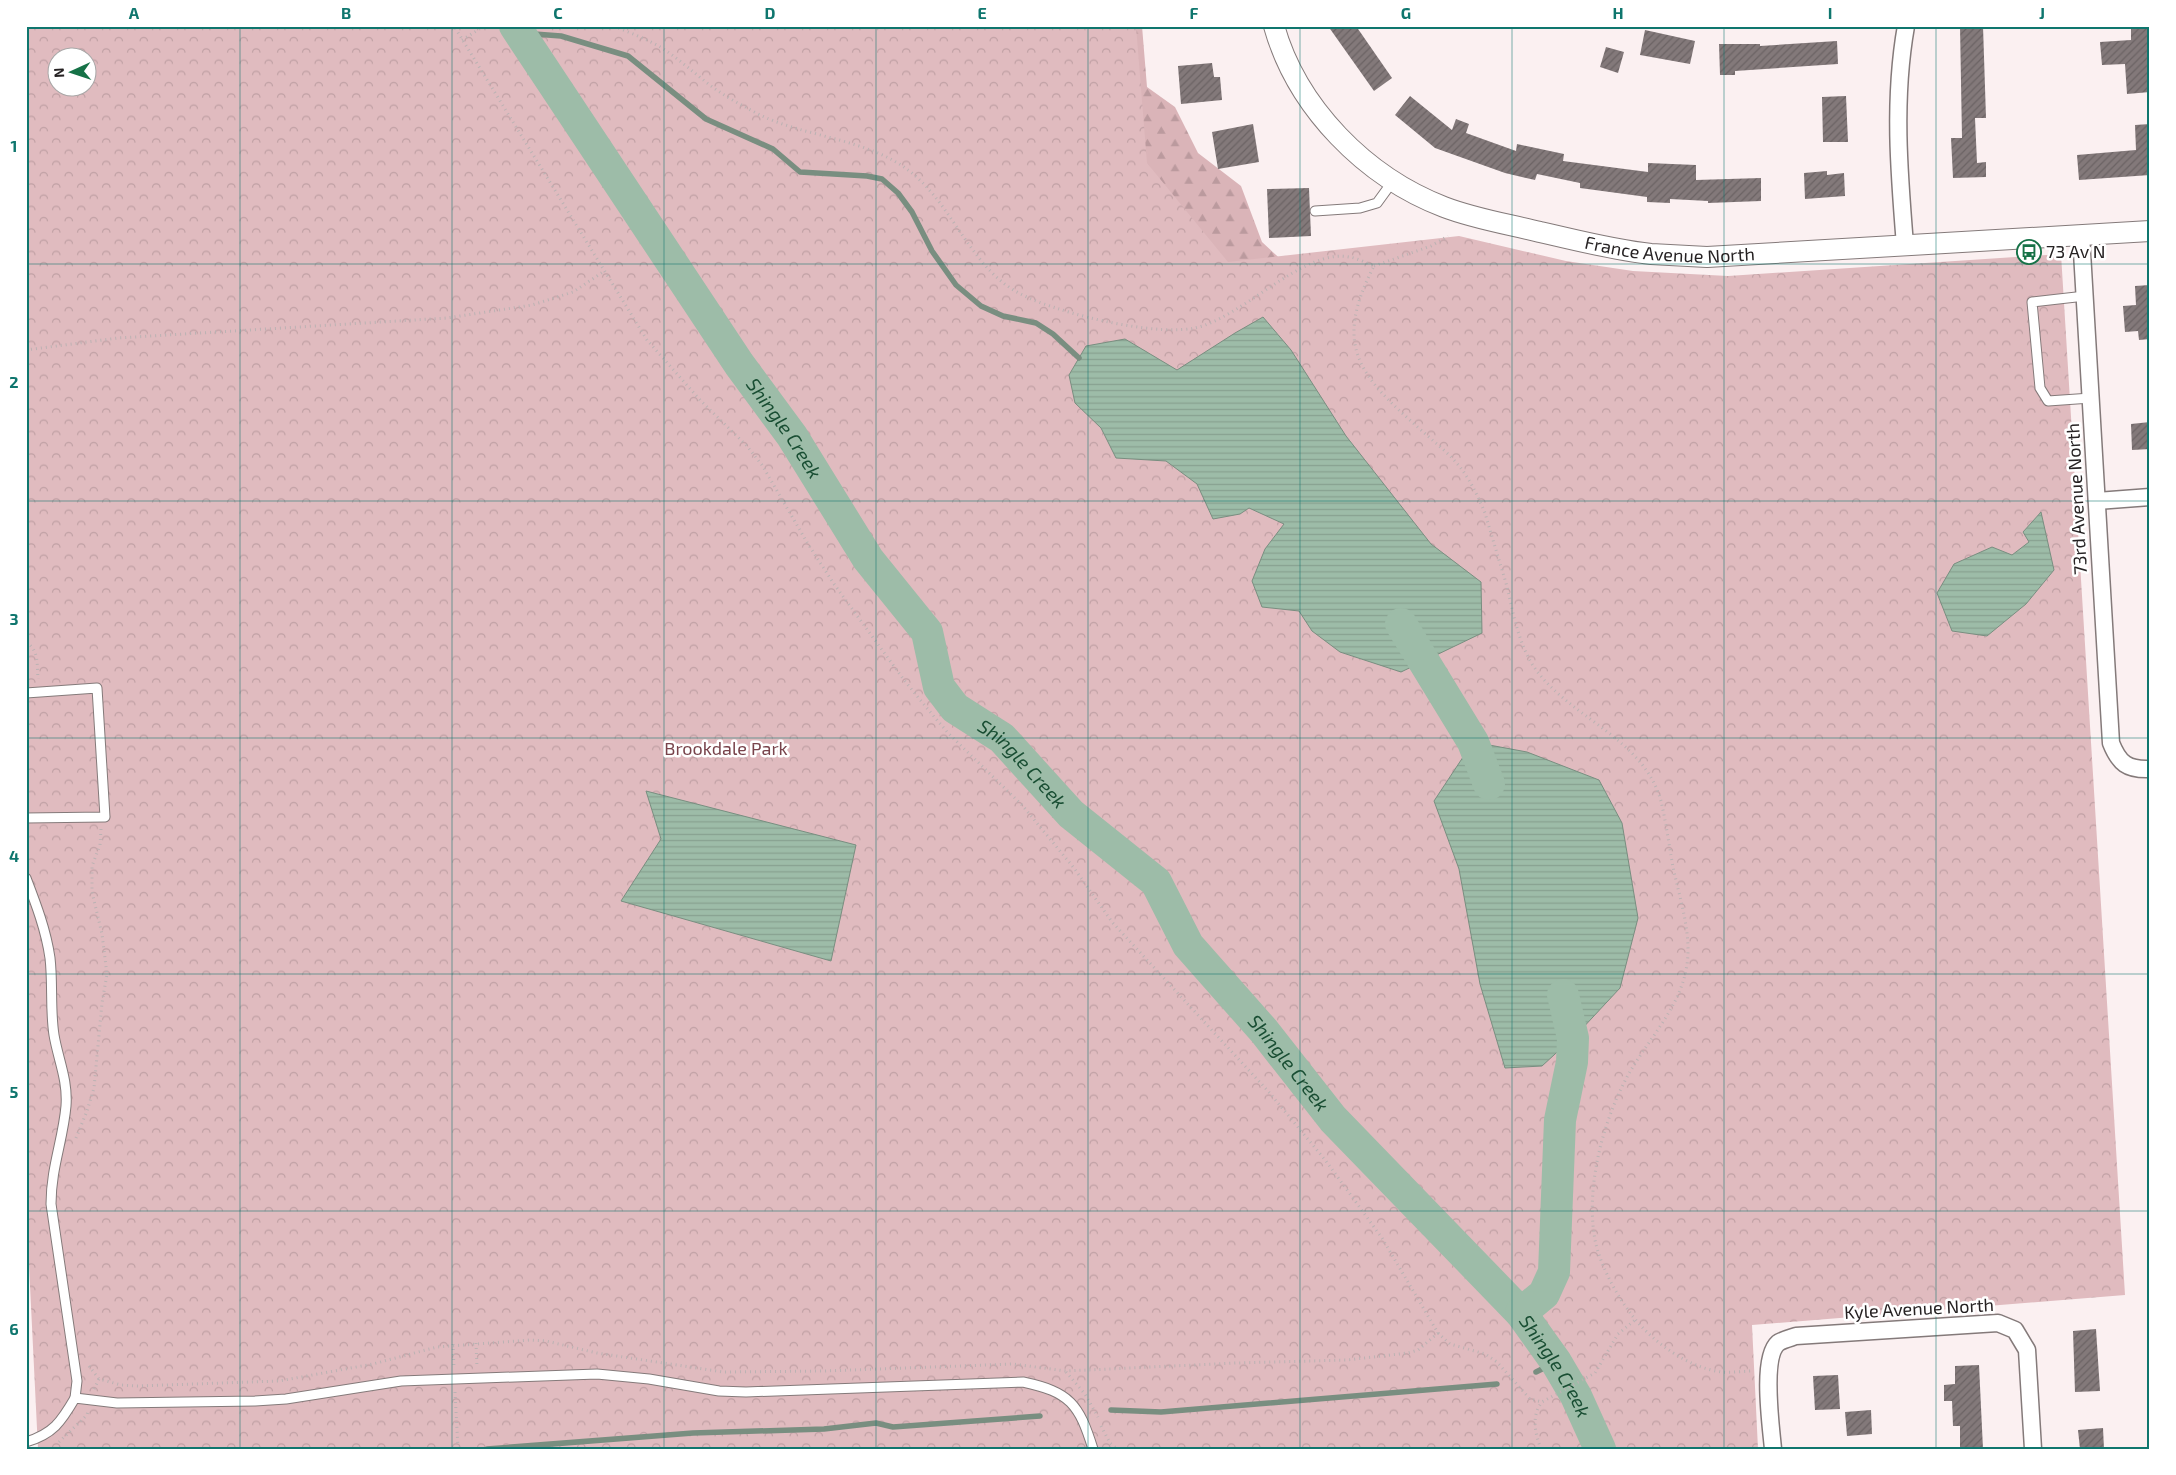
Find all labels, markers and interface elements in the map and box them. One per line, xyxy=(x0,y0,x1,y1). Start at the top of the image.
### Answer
text: A xyxy=(129,3,140,22)
text: B xyxy=(341,3,351,22)
text: C xyxy=(553,3,563,22)
text: D xyxy=(765,3,776,22)
text: E xyxy=(977,3,987,22)
text: F xyxy=(1190,3,1199,22)
text: G xyxy=(1401,3,1411,22)
text: H xyxy=(1612,3,1624,22)
text: I xyxy=(1828,3,1832,22)
text: J xyxy=(2039,3,2045,22)
north arrow xyxy=(48,48,98,98)
text: N xyxy=(50,67,67,78)
text: 1 xyxy=(11,136,17,155)
street label: France Avenue North xyxy=(1583,231,1755,267)
bus stop icon: 73 Av N xyxy=(2016,239,2042,265)
place label: 73 Av N xyxy=(2046,240,2106,262)
text: 2 xyxy=(9,372,19,391)
water label: Shingle Creek xyxy=(742,373,827,482)
street label: 73rd Avenue North xyxy=(2061,423,2091,575)
text: 3 xyxy=(9,609,19,628)
water label: Shingle Creek xyxy=(974,714,1072,813)
park label: Brookdale Park xyxy=(664,737,788,759)
text: 4 xyxy=(9,846,19,865)
water label: Shingle Creek xyxy=(1244,1009,1334,1115)
text: 5 xyxy=(10,1082,19,1101)
street label: Kyle Avenue North xyxy=(1843,1293,1994,1323)
water label: Shingle Creek xyxy=(1515,1310,1596,1421)
text: 6 xyxy=(9,1319,19,1338)

